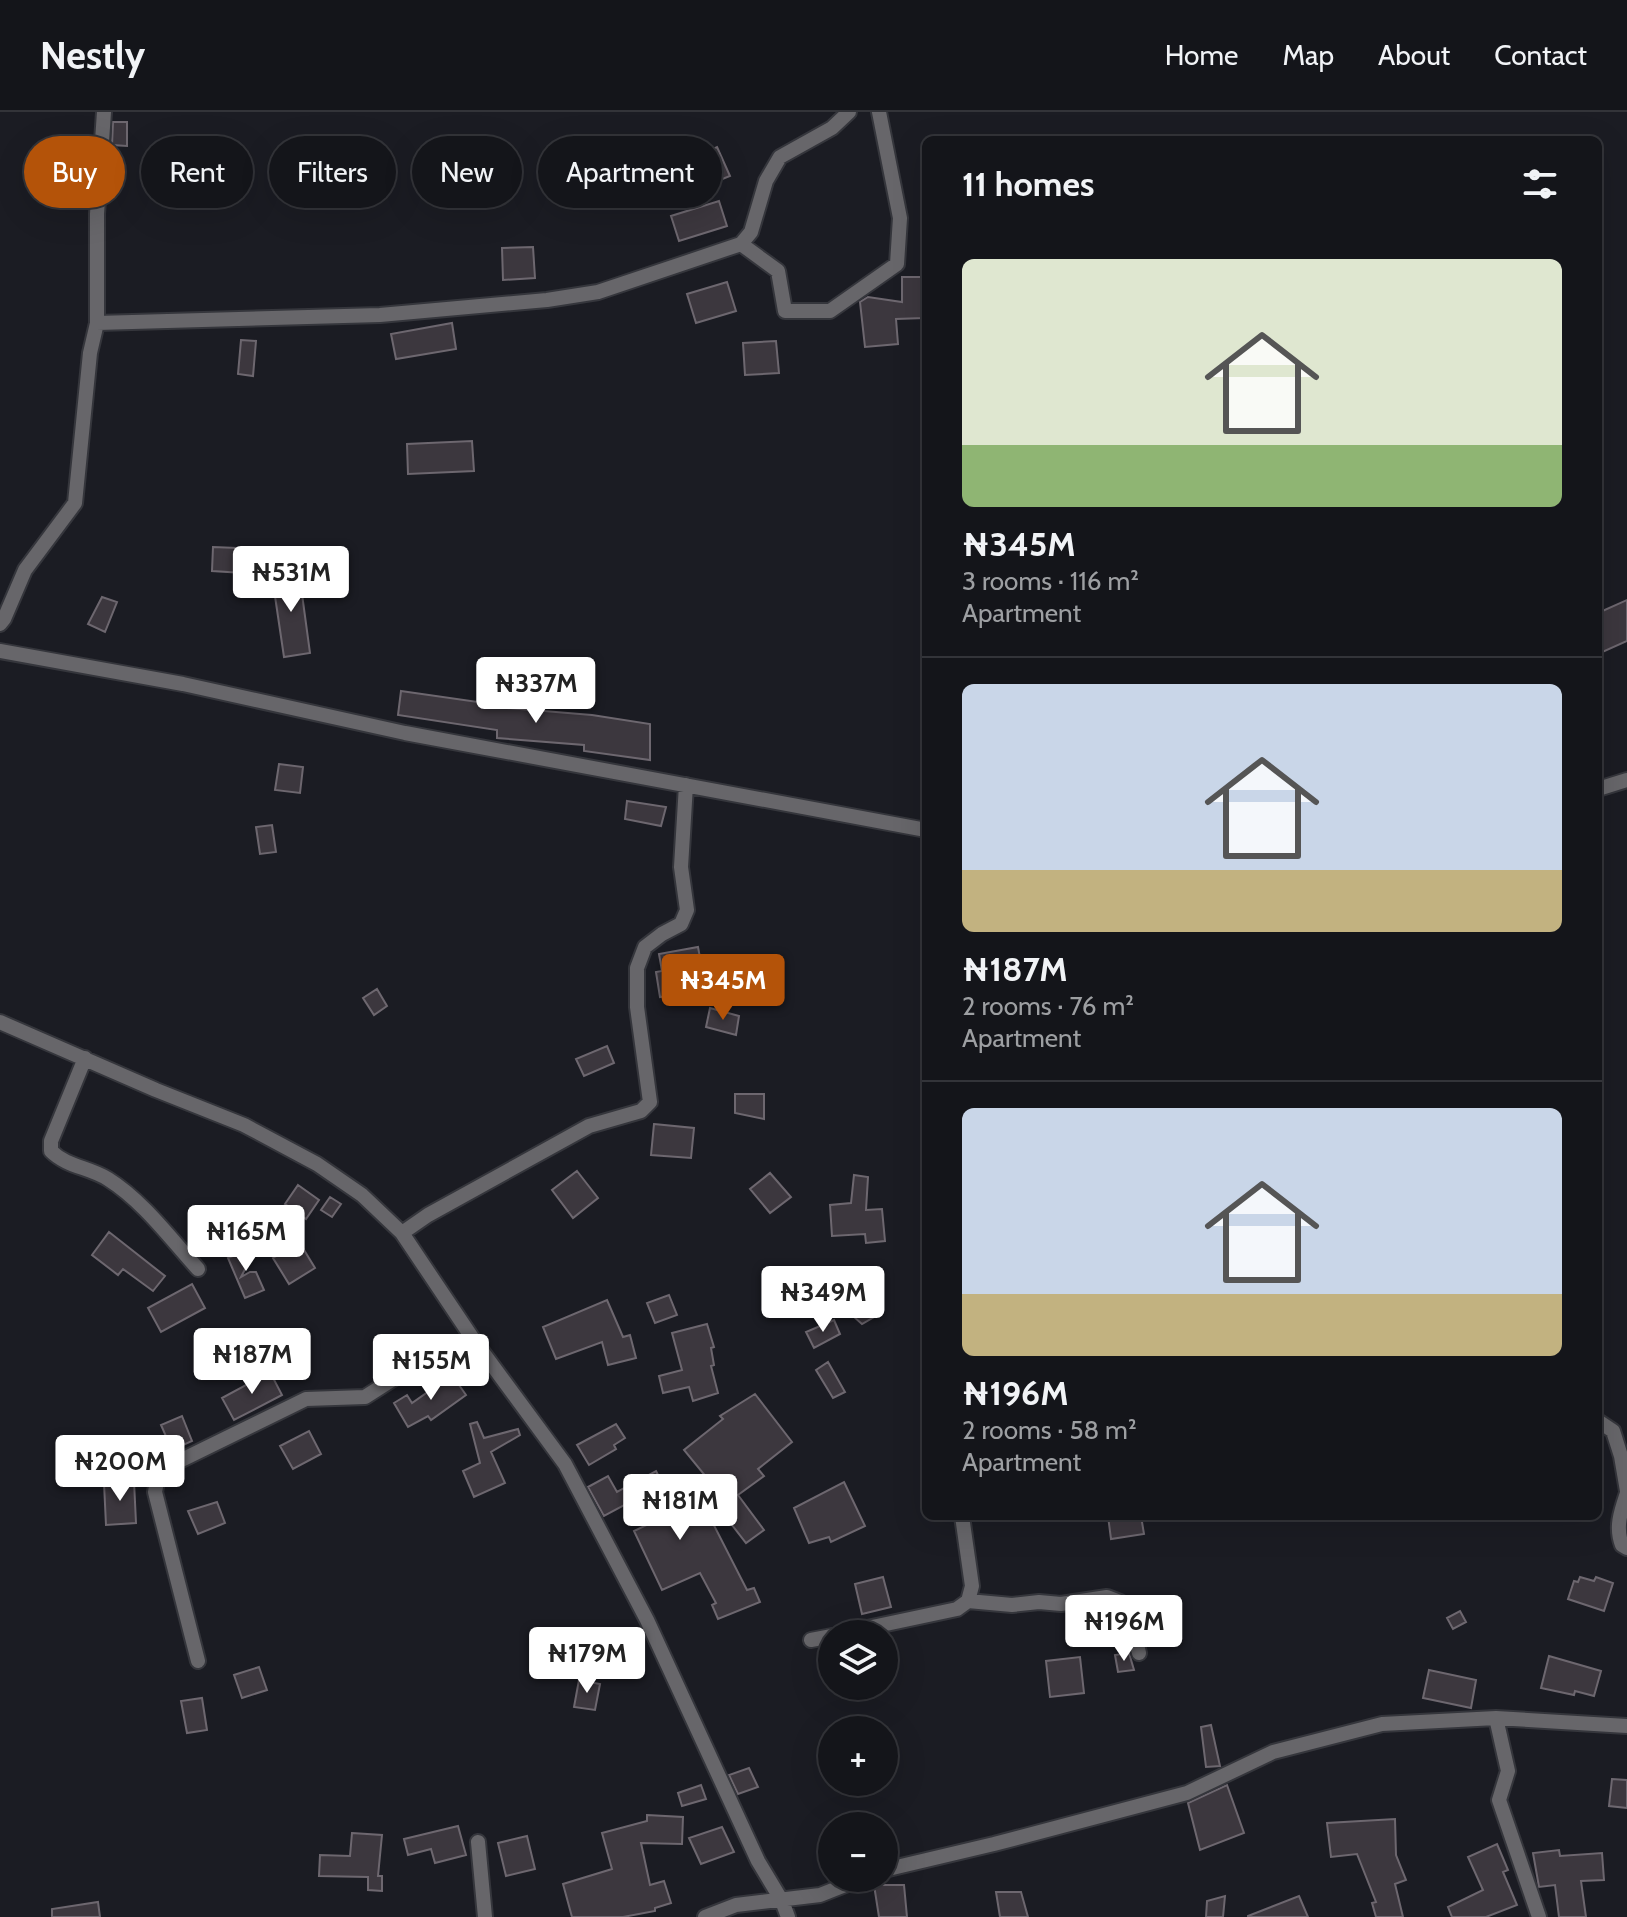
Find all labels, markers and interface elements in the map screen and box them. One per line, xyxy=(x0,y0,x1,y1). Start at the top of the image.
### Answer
text: Nestly xyxy=(40,32,145,79)
text: Home xyxy=(1165,38,1238,72)
text: Map xyxy=(1282,38,1334,72)
text: About xyxy=(1378,38,1450,72)
text: Contact xyxy=(1494,38,1587,72)
chip: Buy xyxy=(24,136,125,208)
chip: Rent xyxy=(141,136,253,208)
chip: Filters xyxy=(269,136,396,208)
chip: New xyxy=(412,136,522,208)
chip: Apartment xyxy=(538,136,722,208)
icon: filters xyxy=(1518,162,1562,206)
text: 11 homes xyxy=(962,163,1094,205)
icon: home xyxy=(1190,311,1334,455)
text: ₦345M xyxy=(962,523,1075,565)
pin: ₦531M xyxy=(235,546,347,614)
text: ₦531M xyxy=(251,556,331,588)
text: 3 rooms · 116 m² xyxy=(962,565,1139,597)
text: Apartment xyxy=(962,597,1081,629)
pin: ₦337M xyxy=(480,657,592,725)
text: ₦337M xyxy=(494,667,578,699)
icon: home xyxy=(1190,736,1334,880)
text: ₦187M xyxy=(962,948,1068,990)
pin: ₦345M xyxy=(667,954,779,1022)
text: ₦345M xyxy=(680,964,766,996)
text: 2 rooms · 76 m² xyxy=(962,990,1134,1022)
text: Apartment xyxy=(962,1022,1081,1054)
icon: home xyxy=(1190,1160,1334,1304)
pin: ₦165M xyxy=(190,1205,302,1273)
text: ₦165M xyxy=(206,1215,286,1247)
pin: ₦349M xyxy=(767,1266,879,1334)
text: ₦349M xyxy=(779,1276,867,1308)
pin: ₦187M xyxy=(196,1328,308,1396)
pin: ₦155M xyxy=(375,1334,487,1402)
text: ₦187M xyxy=(212,1338,292,1370)
text: ₦155M xyxy=(391,1344,471,1376)
text: ₦196M xyxy=(962,1372,1069,1414)
text: 2 rooms · 58 m² xyxy=(962,1414,1137,1446)
pin: ₦200M xyxy=(64,1435,176,1503)
text: ₦200M xyxy=(73,1445,167,1477)
text: Apartment xyxy=(962,1446,1081,1478)
pin: ₦181M xyxy=(624,1474,736,1542)
text: ₦181M xyxy=(641,1484,719,1516)
pin: ₦196M xyxy=(1068,1595,1180,1663)
text: ₦196M xyxy=(1083,1605,1165,1637)
map controls xyxy=(818,1620,898,1892)
button: layers xyxy=(818,1620,898,1700)
pin: ₦179M xyxy=(531,1627,643,1695)
text: ₦179M xyxy=(547,1637,627,1669)
button: + xyxy=(818,1716,898,1796)
button: − xyxy=(818,1812,898,1892)

